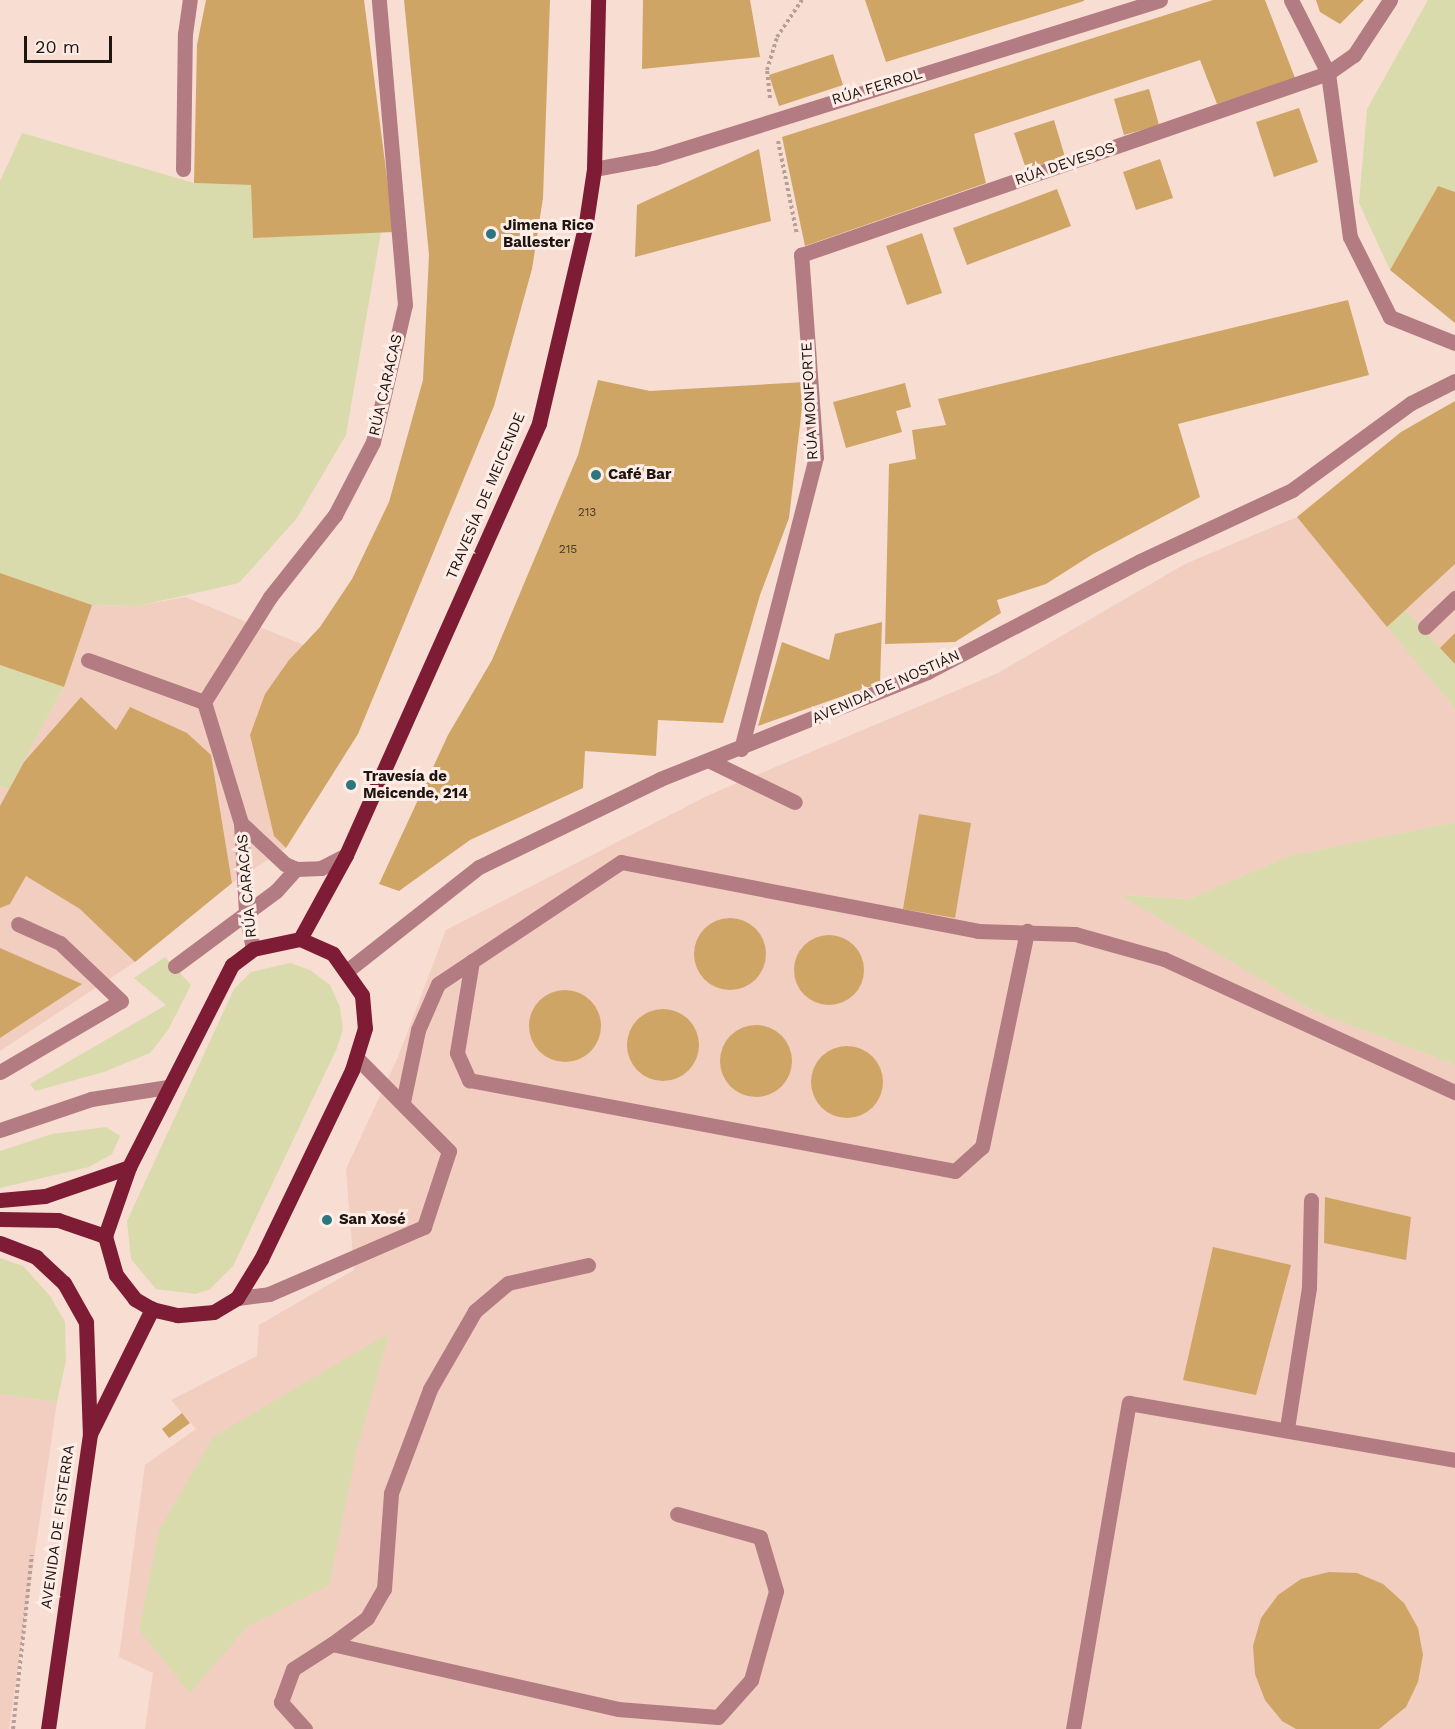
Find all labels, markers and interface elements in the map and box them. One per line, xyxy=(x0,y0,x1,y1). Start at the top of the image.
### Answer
scale bar xyxy=(27,24,116,62)
text: 20 m xyxy=(35,36,80,57)
street label: RÚA FERROL xyxy=(829,65,925,109)
street label: RÚA DEVESOS xyxy=(1012,138,1118,190)
place label: Jimena Rico Ballester xyxy=(503,216,594,251)
marker: Jimena Rico Ballester xyxy=(484,227,498,241)
street label: RÚA CARACAS xyxy=(365,332,407,438)
street label: RÚA MONFORTE xyxy=(798,341,822,461)
street label: TRAVESÍA DE MEICENDE xyxy=(443,410,529,582)
place label: Café Bar xyxy=(608,466,671,484)
marker: Café Bar xyxy=(589,468,603,482)
house number: 213 xyxy=(578,506,596,520)
house number: 215 xyxy=(559,543,577,557)
street label: AVENIDA DE NOSTIÁN xyxy=(809,646,963,728)
place label: Travesía de Meicende, 214 xyxy=(363,767,468,802)
marker: Travesía de Meicende, 214 xyxy=(344,778,358,792)
street label: RÚA CARACAS xyxy=(233,833,261,939)
place label: San Xosé xyxy=(339,1211,406,1229)
marker: San Xosé xyxy=(320,1213,334,1227)
street label: AVENIDA DE FISTERRA xyxy=(38,1444,78,1610)

